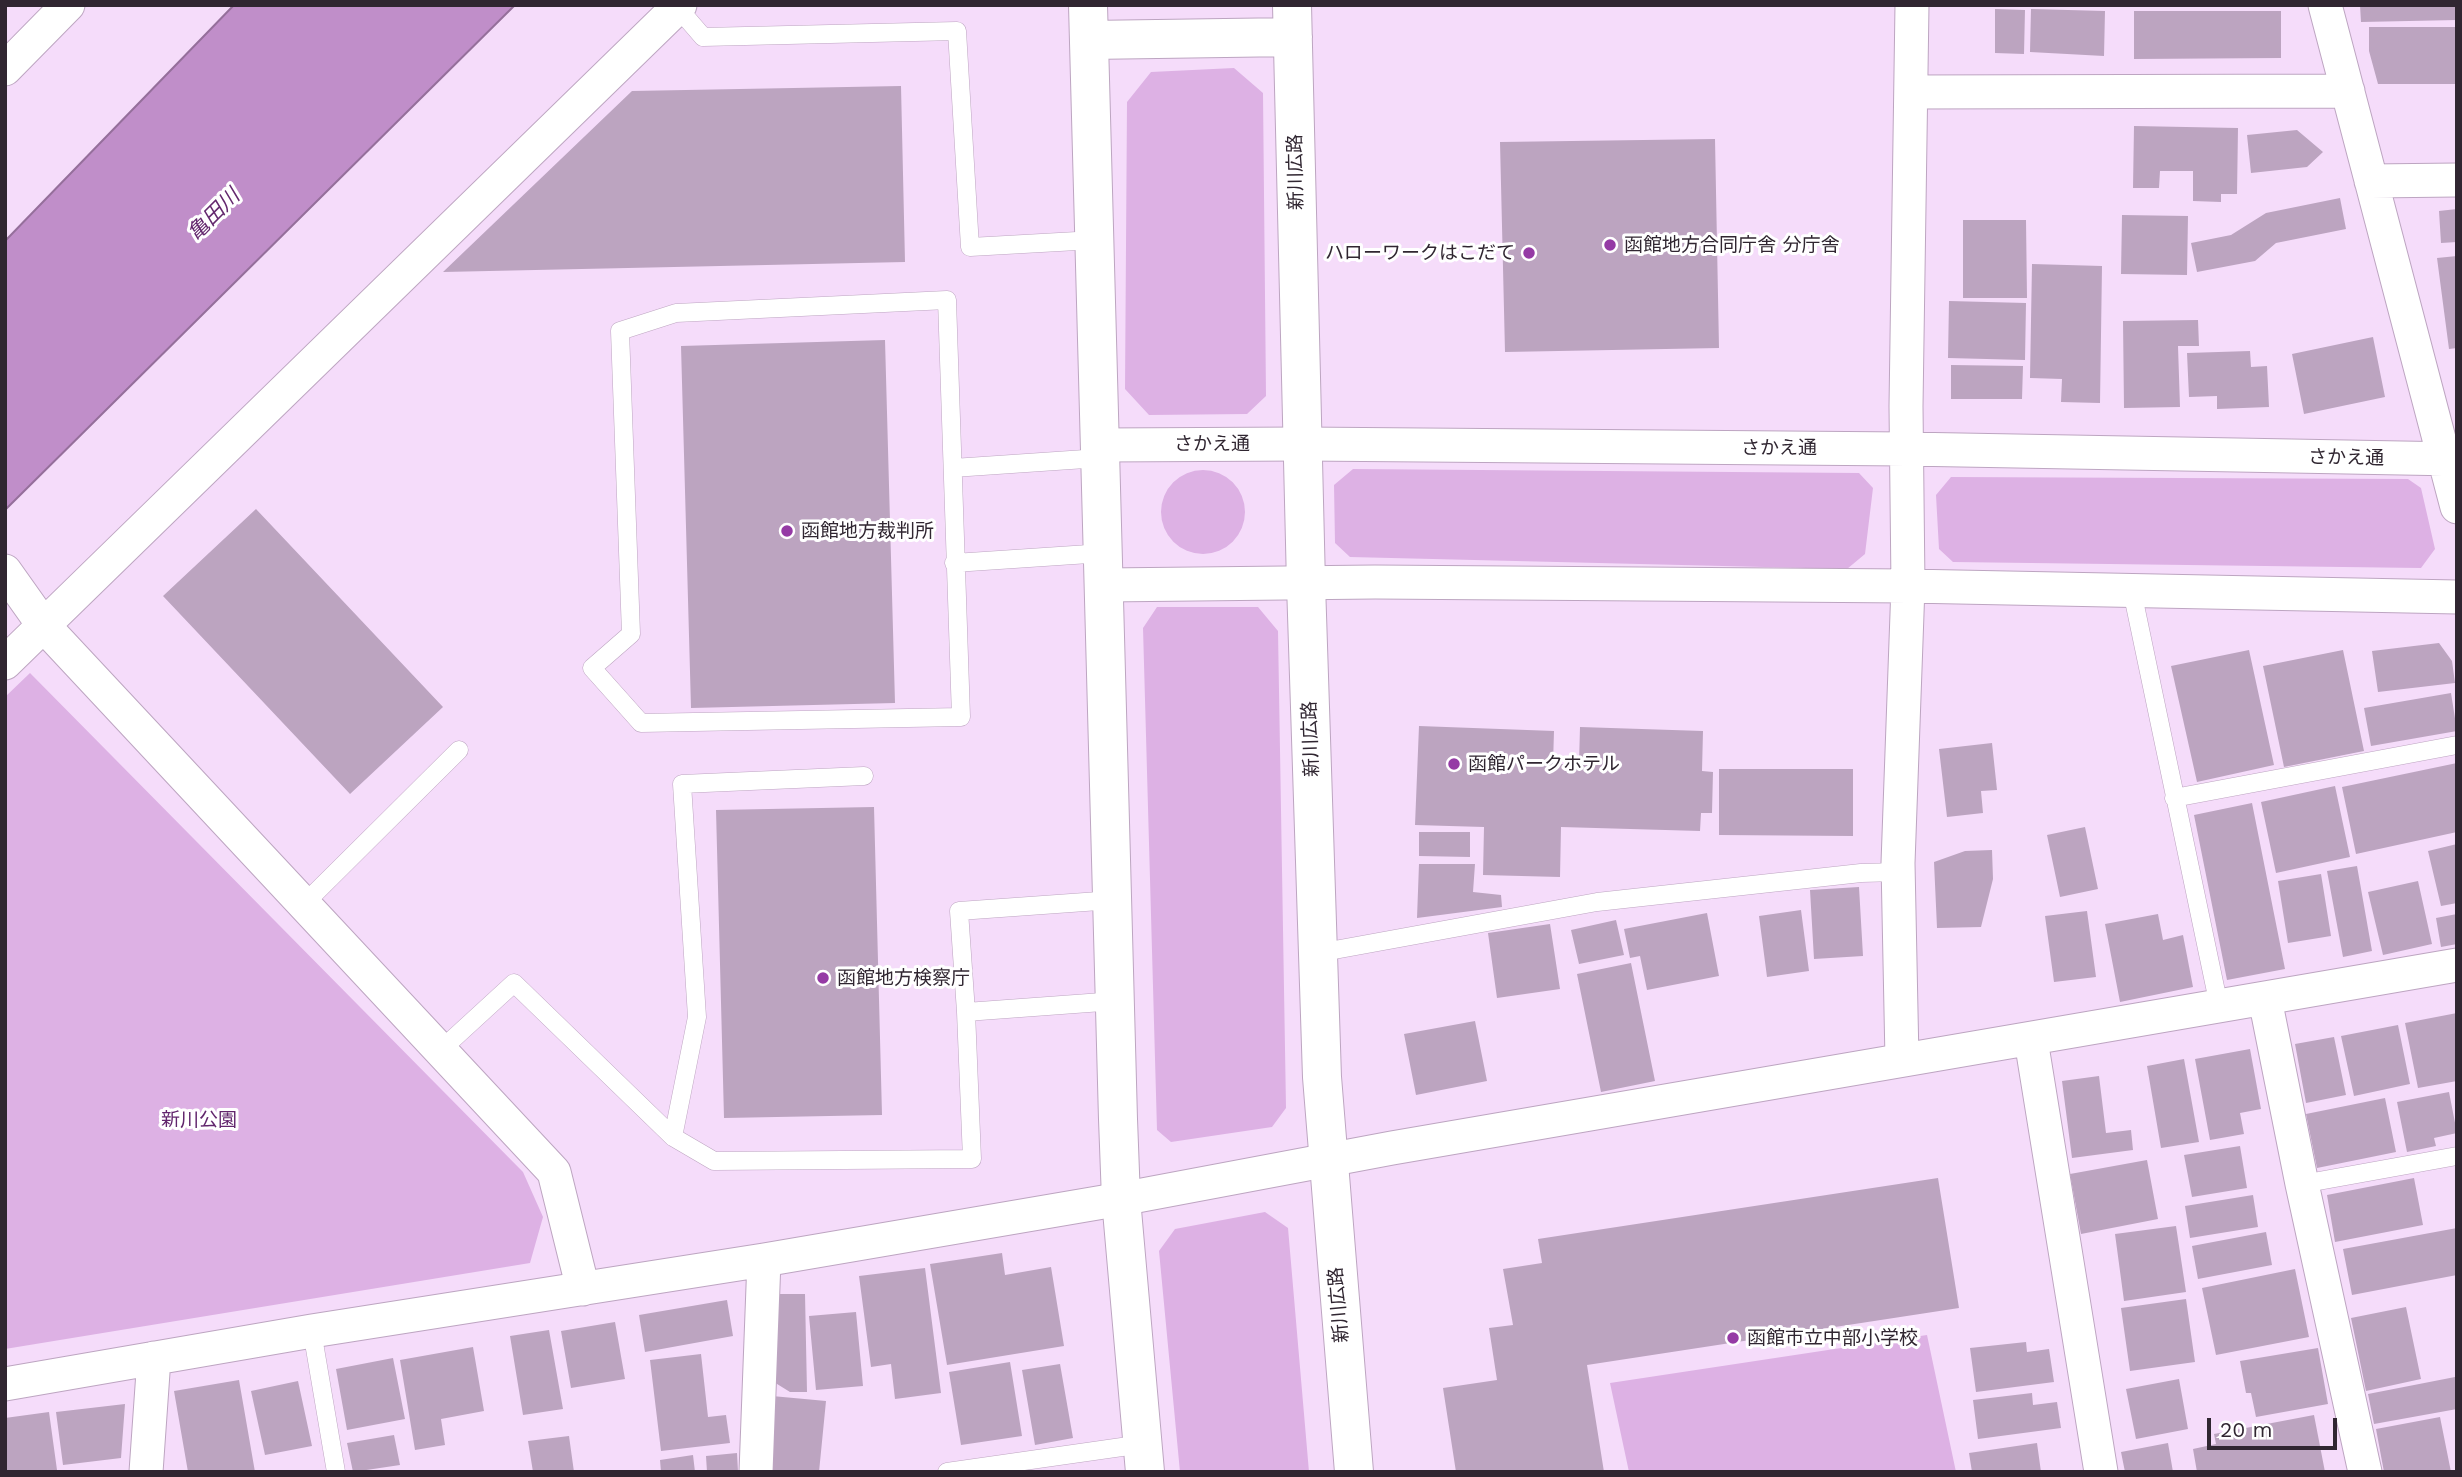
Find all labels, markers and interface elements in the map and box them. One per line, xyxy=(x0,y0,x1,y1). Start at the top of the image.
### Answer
street label: 新川広路 xyxy=(1284,134,1308,210)
water label: 亀田川 xyxy=(183,184,245,246)
place label: 函館地方合同庁舎 分庁舎 xyxy=(1624,234,1839,256)
marker: 函館地方合同庁舎 分庁舎 xyxy=(1602,237,1618,253)
place label: ハローワークはこだて xyxy=(1325,242,1515,264)
marker: ハローワークはこだて xyxy=(1521,245,1537,261)
street label: さかえ通 xyxy=(1174,433,1250,455)
street label: さかえ通 xyxy=(1741,437,1817,459)
street label: さかえ通 xyxy=(2308,446,2384,470)
place label: 函館地方裁判所 xyxy=(801,520,934,542)
marker: 函館地方裁判所 xyxy=(779,523,795,539)
street label: 新川広路 xyxy=(1298,701,1324,777)
place label: 函館パークホテル xyxy=(1468,753,1620,775)
marker: 函館パークホテル xyxy=(1446,756,1462,772)
place label: 函館地方検察庁 xyxy=(837,967,970,989)
marker: 函館地方検察庁 xyxy=(815,970,831,986)
park label: 新川公園 xyxy=(161,1109,237,1131)
street label: 新川広路 xyxy=(1324,1266,1354,1344)
place label: 函館市立中部小学校 xyxy=(1747,1327,1918,1349)
marker: 函館市立中部小学校 xyxy=(1725,1330,1741,1346)
scale bar xyxy=(2210,1404,2340,1448)
text: 20 m xyxy=(2220,1417,2272,1442)

